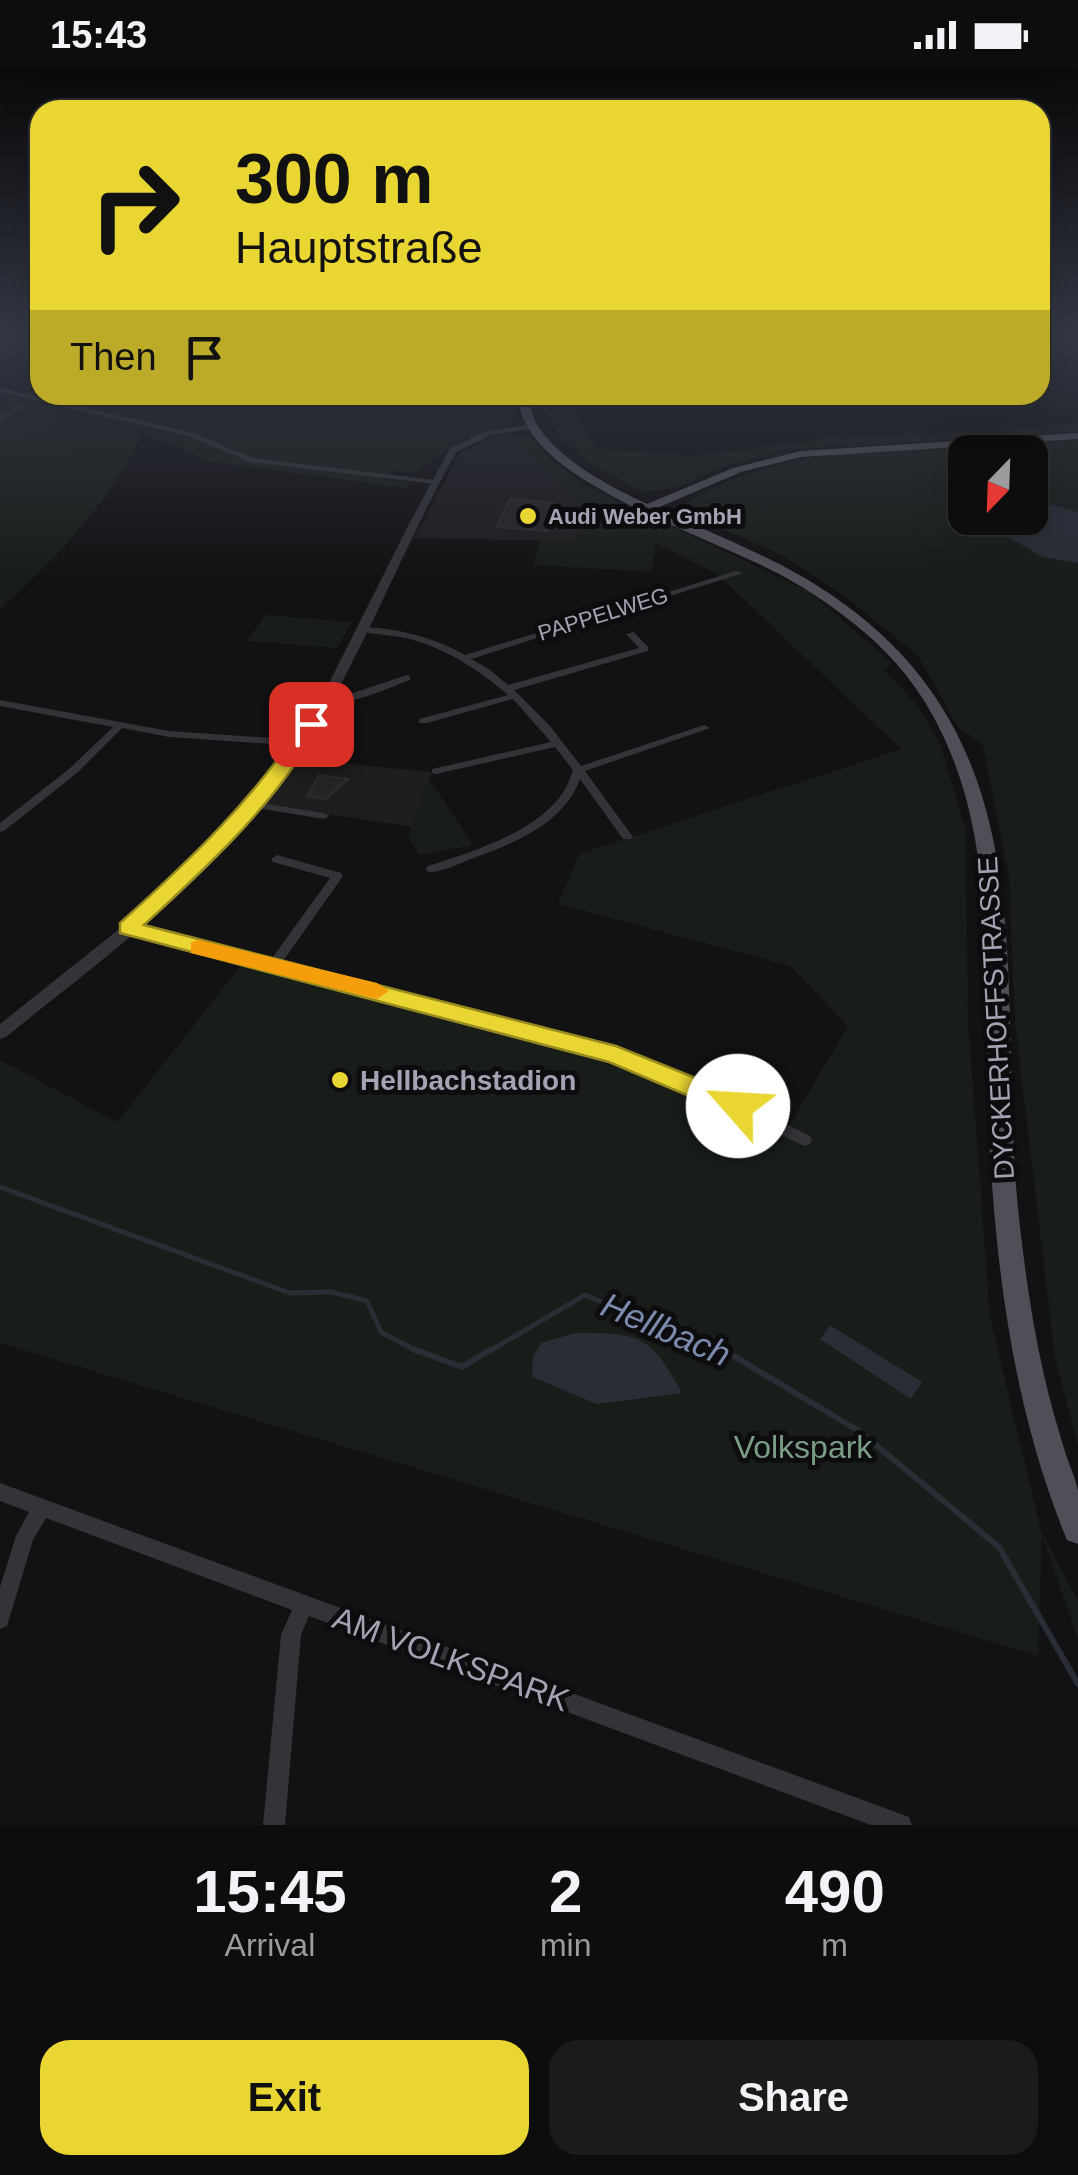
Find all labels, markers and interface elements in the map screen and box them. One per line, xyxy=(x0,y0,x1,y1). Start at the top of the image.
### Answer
text: 15:43 xyxy=(50,14,147,56)
icon: right xyxy=(70,140,200,270)
text: 300 m xyxy=(235,140,433,218)
text: Hauptstraße xyxy=(235,222,483,273)
icon: arrive xyxy=(177,330,232,385)
text: Then xyxy=(70,336,157,378)
north arrow xyxy=(948,435,1048,535)
map controls xyxy=(948,435,1048,535)
place label: Audi Weber GmbH xyxy=(548,504,742,529)
marker: Audi Weber GmbH xyxy=(517,505,539,527)
street label: PAPPELWEG xyxy=(535,582,671,646)
pin xyxy=(269,682,354,767)
icon: arrive xyxy=(284,697,339,752)
street label: DYCKERHOFFSTRASSE xyxy=(972,856,1020,1180)
position arrow xyxy=(686,1054,790,1158)
place label: Hellbachstadion xyxy=(360,1065,576,1096)
marker: Hellbachstadion xyxy=(329,1069,351,1091)
water label: Hellbach xyxy=(596,1284,736,1374)
park label: Volkspark xyxy=(734,1429,873,1465)
street label: AM VOLKSPARK xyxy=(328,1600,574,1718)
text: 15:45 xyxy=(193,1858,347,1925)
text: 2 xyxy=(549,1858,582,1925)
text: 490 xyxy=(785,1858,885,1925)
text: Arrival xyxy=(225,1927,315,1963)
text: min xyxy=(540,1927,591,1963)
text: m xyxy=(821,1927,848,1963)
button: Exit xyxy=(40,2040,529,2155)
button: Share xyxy=(549,2040,1038,2155)

